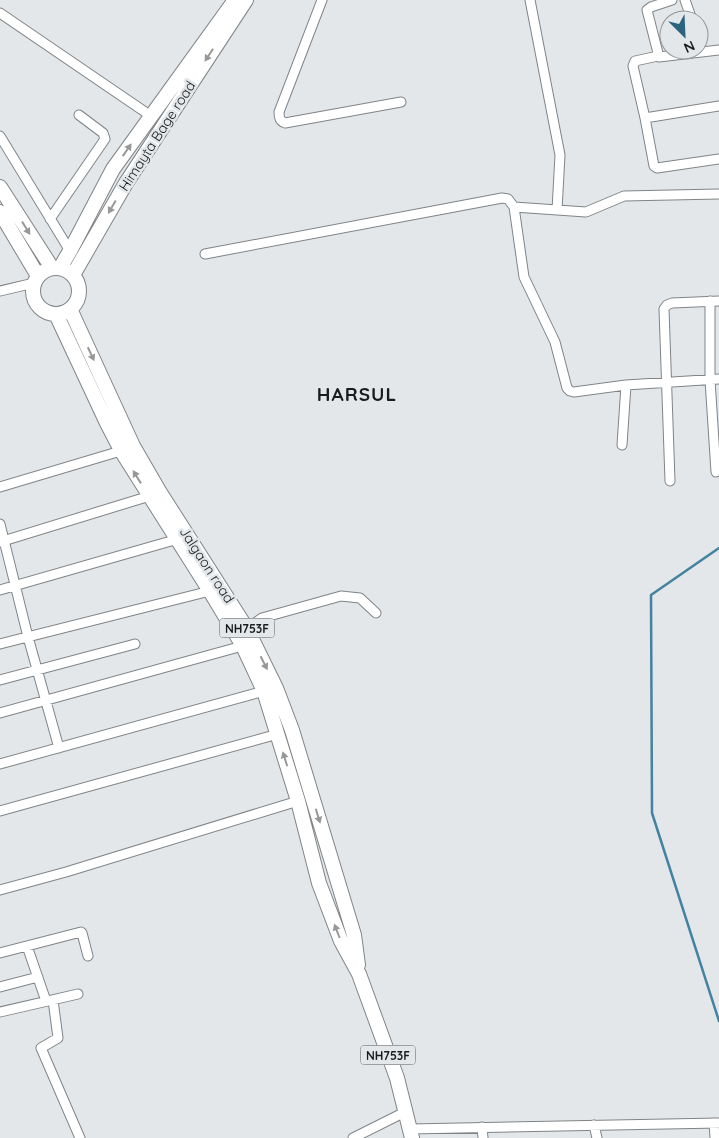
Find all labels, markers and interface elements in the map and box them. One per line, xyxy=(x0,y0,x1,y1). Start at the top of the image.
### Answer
north arrow xyxy=(659,10,709,60)
text: N xyxy=(681,37,698,57)
one-way arrow xyxy=(204,48,214,62)
street label: Himayta Bage road xyxy=(115,78,199,194)
one-way arrow xyxy=(122,143,132,157)
one-way arrow xyxy=(108,200,117,213)
one-way arrow xyxy=(21,221,31,234)
one-way arrow xyxy=(87,347,95,361)
district label: HARSUL xyxy=(317,382,397,406)
one-way arrow xyxy=(133,470,142,483)
street label: Jalgaon road xyxy=(176,523,238,607)
road number: NH753F xyxy=(220,618,274,638)
one-way arrow xyxy=(260,656,268,670)
one-way arrow xyxy=(281,751,289,766)
one-way arrow xyxy=(315,808,323,823)
one-way arrow xyxy=(333,923,341,938)
road number: NH753F xyxy=(360,1046,416,1064)

